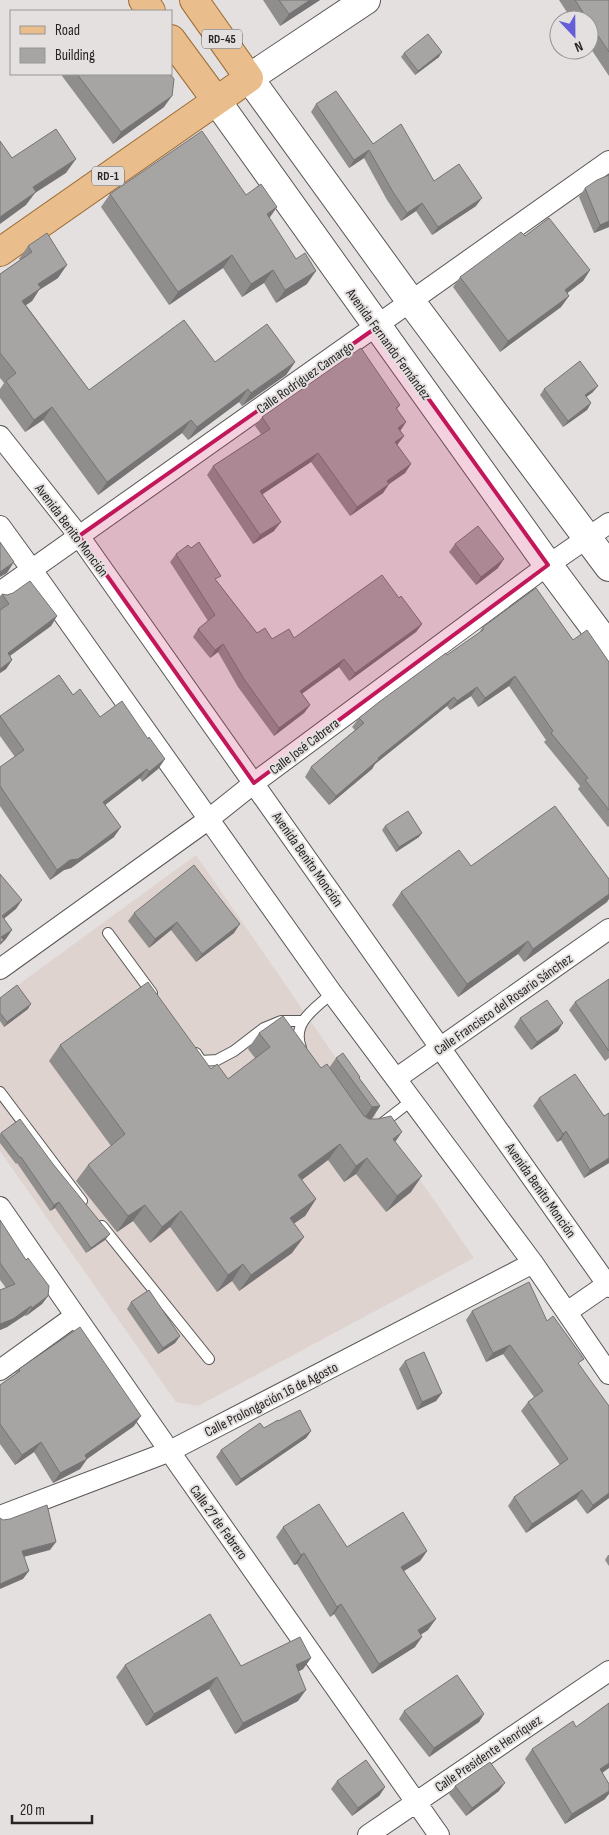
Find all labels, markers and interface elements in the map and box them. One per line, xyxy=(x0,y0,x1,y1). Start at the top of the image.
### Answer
legend xyxy=(10,10,172,75)
north arrow xyxy=(549,10,599,60)
text: Road xyxy=(55,21,80,40)
road number: RD-45 xyxy=(202,30,242,48)
text: N xyxy=(572,37,585,56)
text: Building xyxy=(55,46,95,65)
road number: RD-1 xyxy=(92,167,124,186)
street label: Avenida Fernando Fernández xyxy=(342,285,435,403)
street label: Calle Rodríguez Camargo xyxy=(253,337,357,417)
street label: Avenida Benito Monción xyxy=(31,480,112,580)
street label: Calle José Cabrera xyxy=(266,715,343,778)
street label: Avenida Benito Monción xyxy=(268,808,347,910)
street label: Calle Francisco del Rosario Sánchez xyxy=(431,950,576,1059)
street label: Avenida Benito Monción xyxy=(501,1139,580,1241)
street label: Calle Prolongación 16 de Agosto xyxy=(202,1358,341,1440)
street label: Calle 27 de Febrero xyxy=(186,1482,251,1563)
street label: Calle Presidente Henríquez xyxy=(432,1711,545,1795)
scale bar xyxy=(12,1792,92,1824)
text: 20 m xyxy=(20,1801,45,1820)

